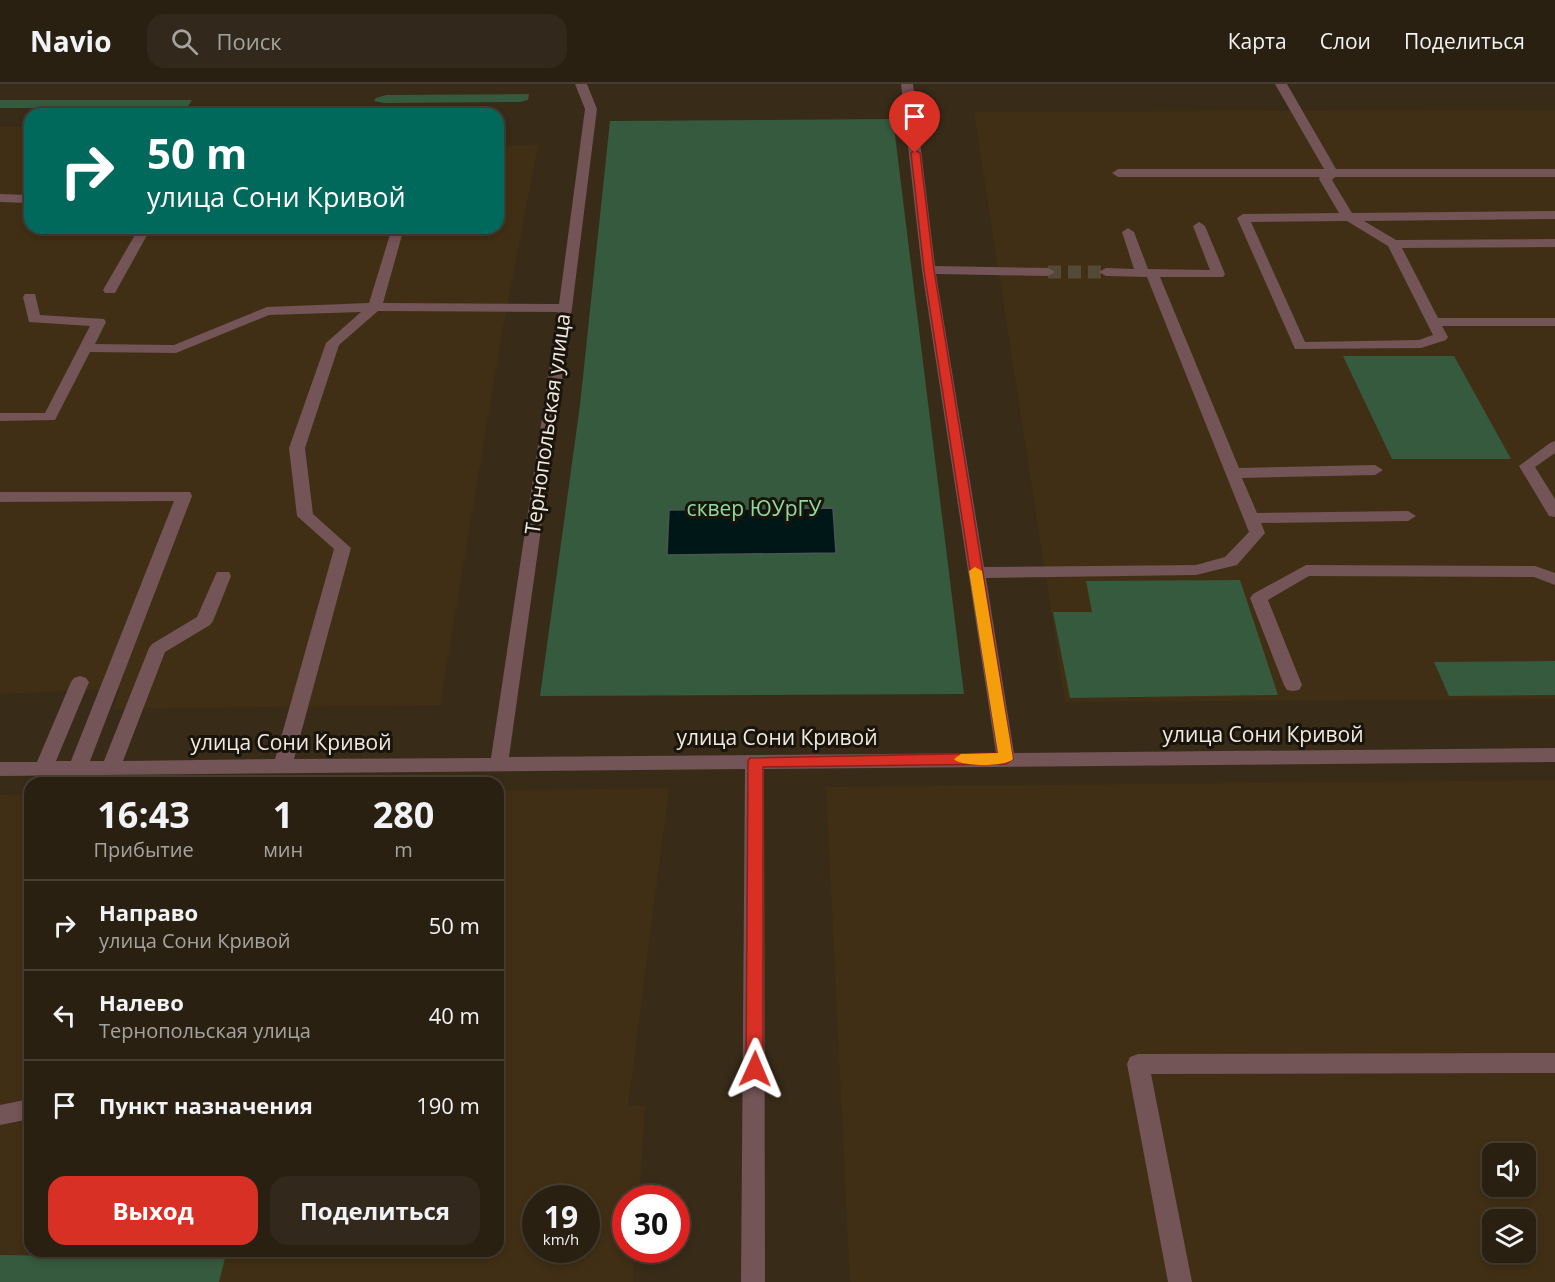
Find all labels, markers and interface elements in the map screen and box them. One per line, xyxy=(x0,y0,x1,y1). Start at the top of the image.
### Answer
search box xyxy=(147,14,567,68)
text: Navio xyxy=(30,22,111,60)
icon: search xyxy=(168,25,201,58)
text: Поиск xyxy=(216,26,282,56)
text: Карта xyxy=(1228,27,1287,55)
text: Слои xyxy=(1320,27,1371,55)
text: Поделиться xyxy=(1404,27,1525,55)
pin xyxy=(889,91,940,153)
icon: arrive xyxy=(898,100,931,133)
text: 50 m xyxy=(147,124,247,181)
icon: right xyxy=(48,132,126,210)
text: улица Сони Кривой xyxy=(147,178,406,215)
street label: Тернопольская улица xyxy=(518,312,576,536)
park label: сквер ЮУрГУ xyxy=(687,494,821,522)
street label: улица Сони Кривой xyxy=(1162,720,1364,748)
street label: улица Сони Кривой xyxy=(676,723,878,751)
street label: улица Сони Кривой xyxy=(190,728,392,756)
text: 16:43 xyxy=(97,790,190,839)
text: 1 xyxy=(273,790,293,839)
text: 280 xyxy=(373,790,434,839)
text: Прибытие xyxy=(94,836,194,863)
text: мин xyxy=(263,836,303,863)
text: m xyxy=(394,836,413,863)
text: Направо xyxy=(99,897,198,927)
icon: right xyxy=(48,909,81,942)
text: 50 m xyxy=(429,910,480,940)
text: улица Сони Кривой xyxy=(99,927,291,954)
text: Налево xyxy=(99,987,184,1017)
icon: left xyxy=(48,999,81,1032)
text: 40 m xyxy=(429,1000,480,1030)
text: Тернопольская улица xyxy=(99,1017,311,1044)
position arrow xyxy=(723,1037,787,1101)
icon: arrive xyxy=(48,1089,81,1122)
text: Пункт назначения xyxy=(99,1090,313,1120)
text: 190 m xyxy=(416,1090,480,1120)
map controls xyxy=(1482,1143,1536,1263)
button: sound xyxy=(1482,1143,1536,1197)
button: Выход xyxy=(48,1176,258,1245)
button: Поделиться xyxy=(270,1176,480,1245)
speed limit sign: 30 xyxy=(612,1185,690,1263)
text: 19 xyxy=(544,1196,578,1237)
button: layers xyxy=(1482,1209,1536,1263)
text: km/h xyxy=(543,1229,579,1249)

